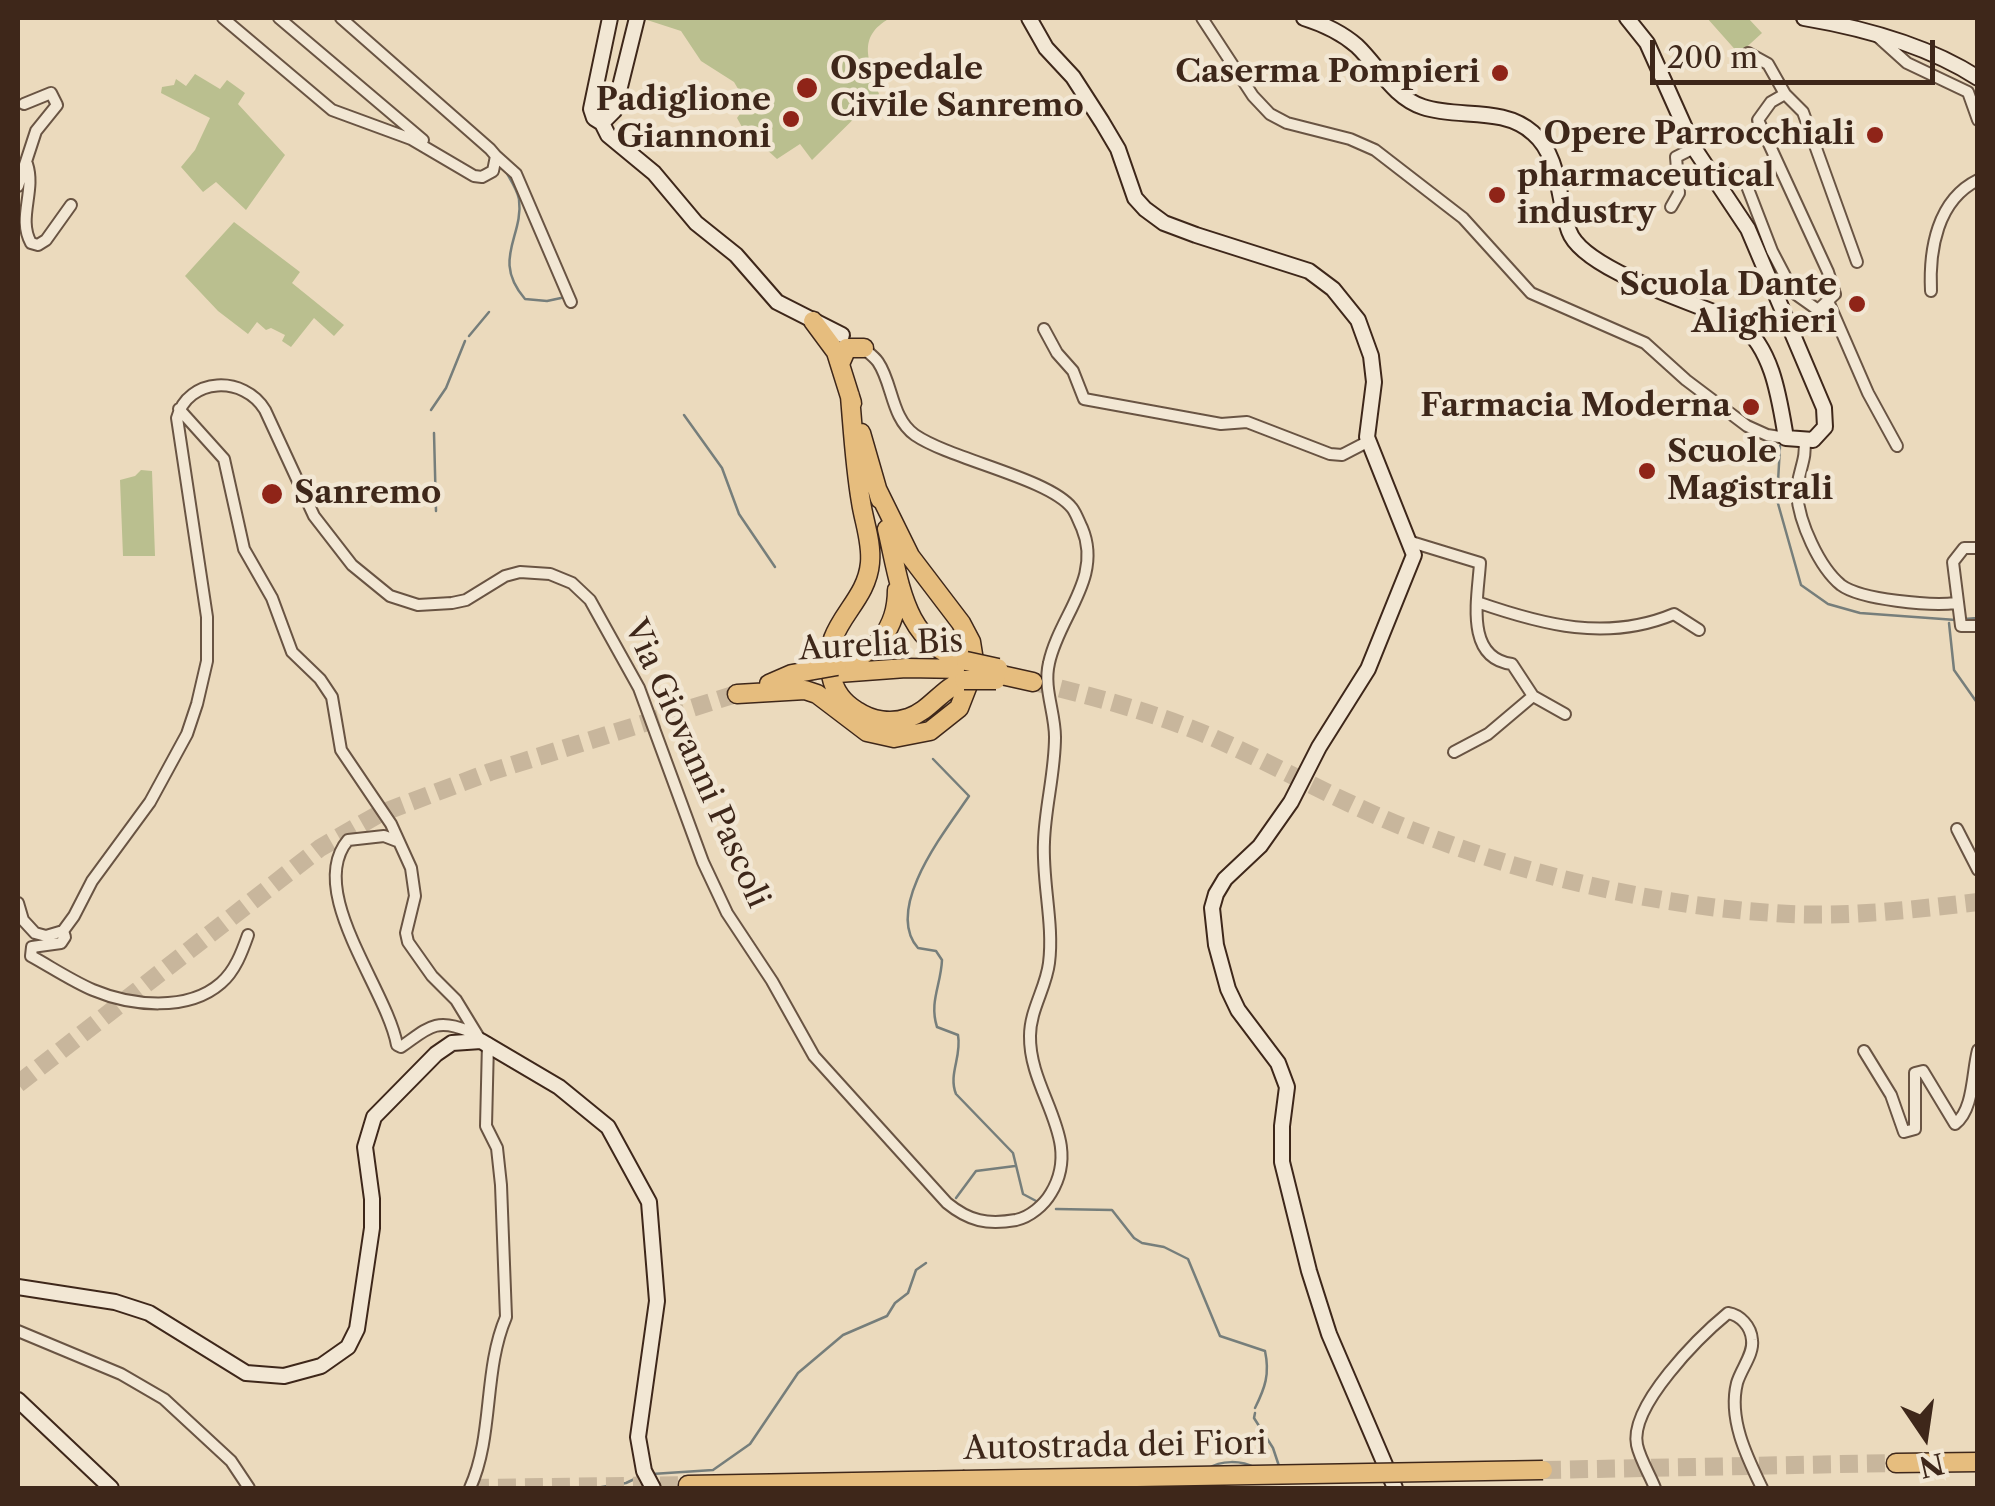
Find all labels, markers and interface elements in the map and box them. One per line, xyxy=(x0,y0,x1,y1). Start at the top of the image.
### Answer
scale bar xyxy=(1655,20,1940,82)
text: 200 m xyxy=(1667,39,1758,76)
place label: Ospedale Civile Sanremo xyxy=(830,51,1084,126)
place label: Caserma Pompieri xyxy=(1175,54,1480,92)
marker: Caserma Pompieri xyxy=(1489,62,1511,84)
marker: Ospedale Civile Sanremo xyxy=(794,75,820,101)
place label: Padiglione Giannoni xyxy=(596,82,771,157)
marker: Padiglione Giannoni xyxy=(780,108,802,130)
place label: Opere Parrocchiali xyxy=(1544,116,1855,154)
marker: Opere Parrocchiali xyxy=(1864,124,1886,146)
place label: pharmaceutical industry xyxy=(1517,158,1775,233)
marker: pharmaceutical industry xyxy=(1486,184,1508,206)
place label: Scuola Dante Alighieri xyxy=(1620,267,1837,342)
marker: Scuola Dante Alighieri xyxy=(1846,293,1868,315)
place label: Farmacia Moderna xyxy=(1420,388,1731,426)
marker: Farmacia Moderna xyxy=(1740,396,1762,418)
place label: Scuole Magistrali xyxy=(1667,434,1833,509)
marker: Scuole Magistrali xyxy=(1636,460,1658,482)
place label: Sanremo xyxy=(294,475,441,513)
marker: Sanremo xyxy=(259,481,285,507)
street label: Via Giovanni Pascoli xyxy=(615,614,777,914)
street label: Aurelia Bis xyxy=(798,623,964,669)
north arrow xyxy=(1875,1386,1975,1486)
street label: Autostrada dei Fiori xyxy=(963,1425,1267,1469)
text: N xyxy=(1916,1446,1947,1485)

